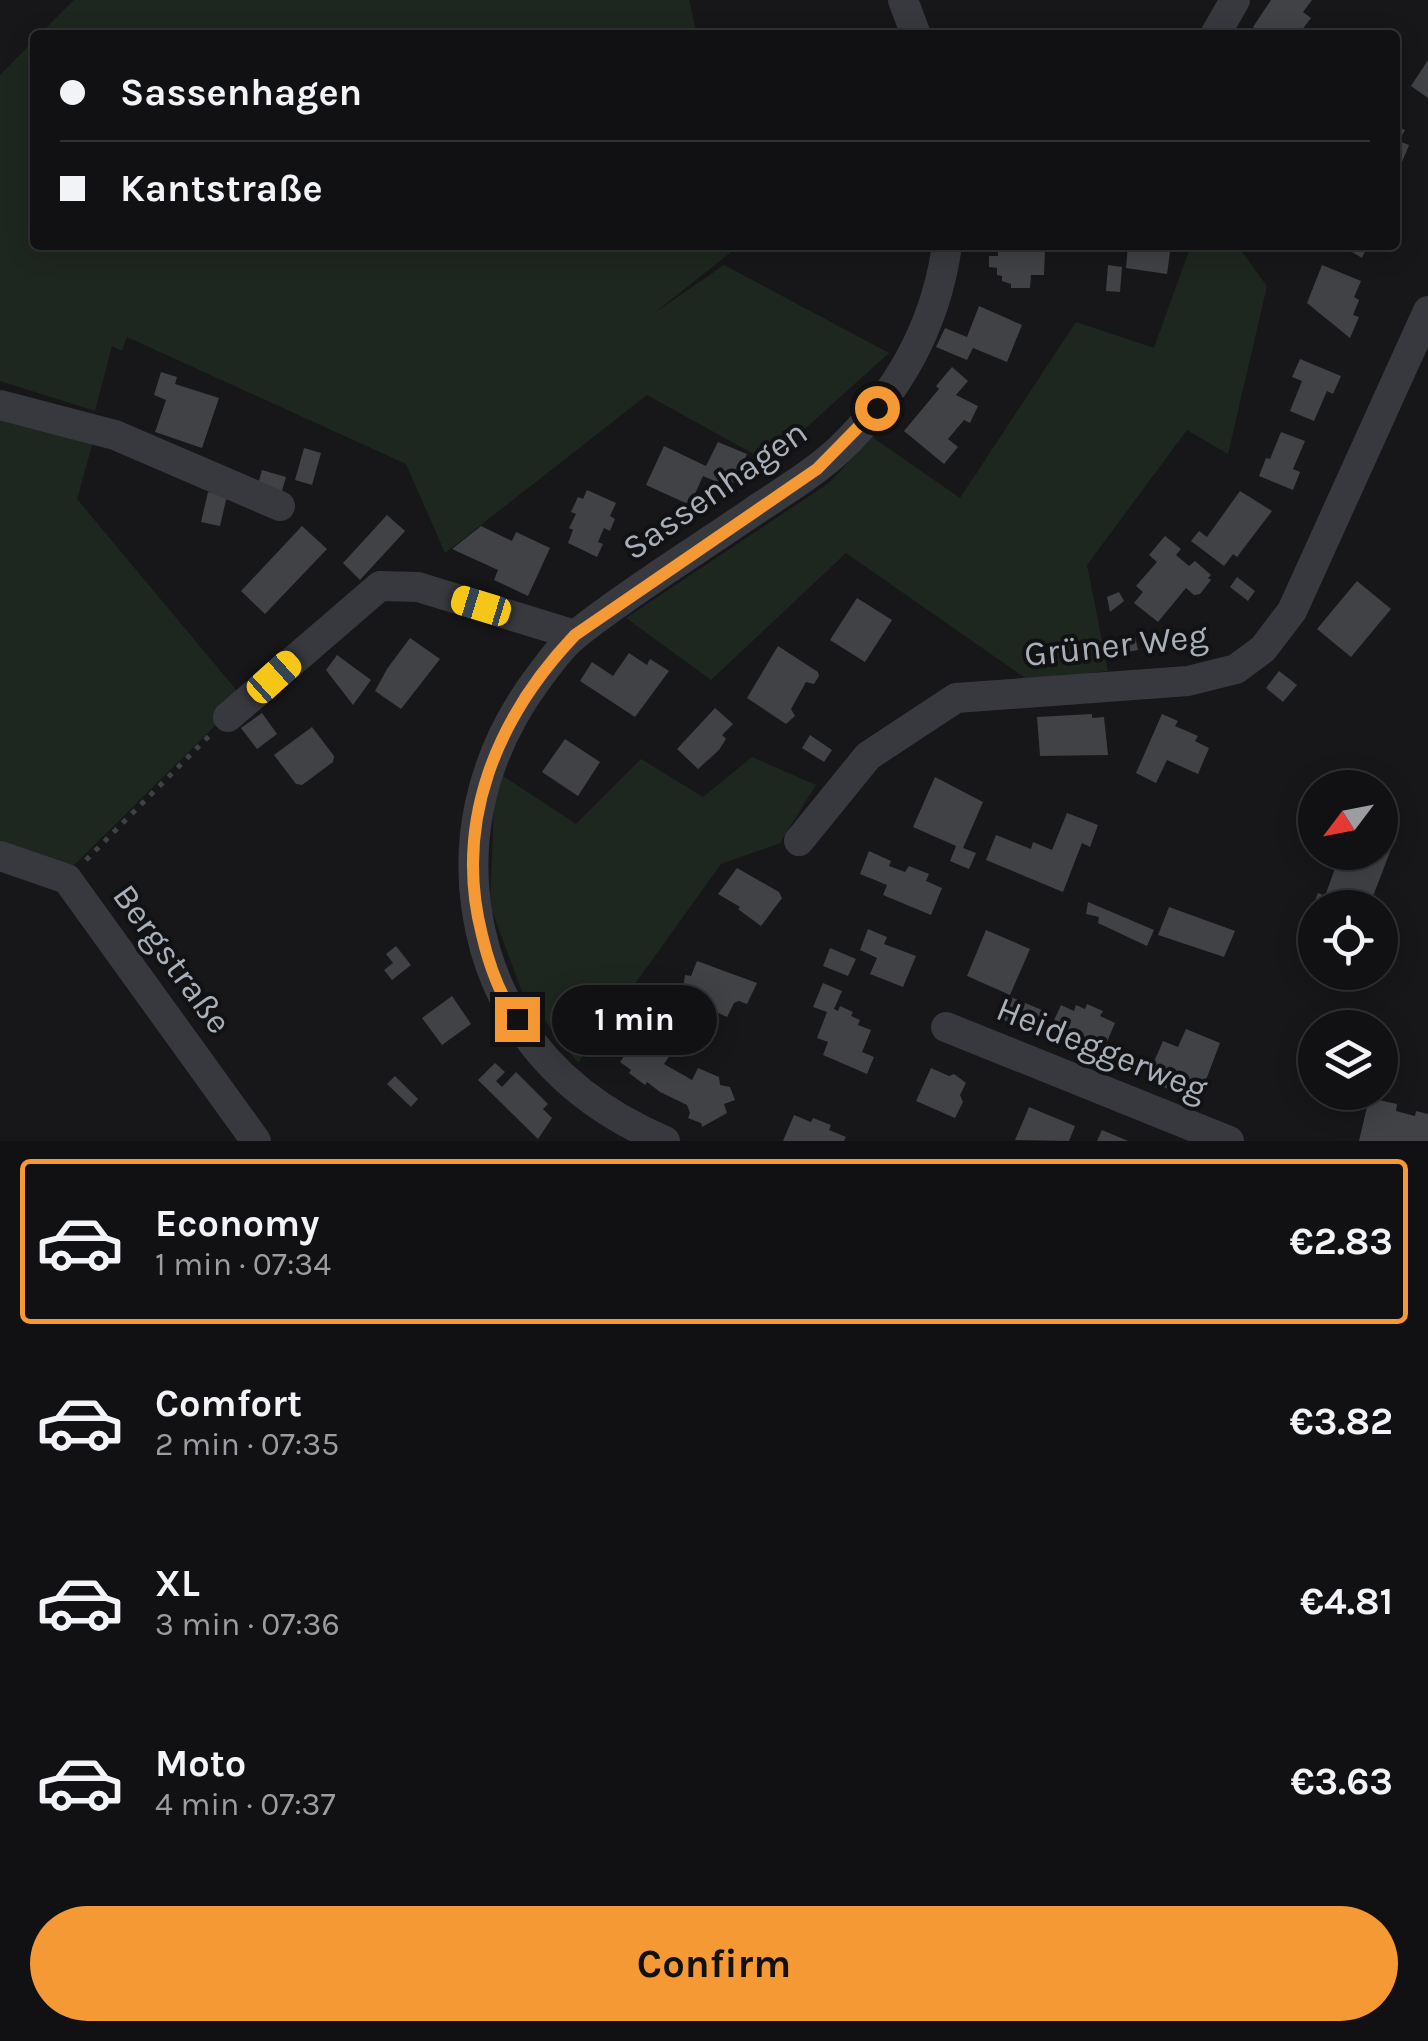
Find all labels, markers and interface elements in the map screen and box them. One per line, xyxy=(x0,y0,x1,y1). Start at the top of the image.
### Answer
text: Sassenhagen xyxy=(120,70,362,115)
text: Kantstraße xyxy=(120,166,323,211)
route start xyxy=(855,386,900,431)
street label: Sassenhagen xyxy=(615,411,815,569)
car xyxy=(448,583,514,629)
street label: Grüner Weg xyxy=(1022,615,1210,675)
car xyxy=(242,646,306,708)
north arrow xyxy=(1298,770,1398,870)
map controls xyxy=(1298,770,1398,1110)
street label: Bergstraße xyxy=(104,876,240,1042)
button: locate xyxy=(1298,890,1398,990)
callout: 1 min xyxy=(552,984,717,1054)
street label: Heideggerweg xyxy=(991,988,1214,1110)
route end xyxy=(495,997,540,1042)
text: 1 min xyxy=(594,1001,675,1038)
button: layers xyxy=(1298,1010,1398,1110)
icon: car xyxy=(35,1197,125,1287)
text: Economy xyxy=(155,1201,319,1246)
text: €2.83 xyxy=(1290,1219,1393,1264)
text: 1 min · 07:34 xyxy=(155,1246,331,1283)
icon: car xyxy=(35,1377,125,1467)
text: Comfort xyxy=(155,1381,302,1426)
text: €3.82 xyxy=(1290,1399,1393,1444)
text: 2 min · 07:35 xyxy=(155,1426,339,1463)
icon: car xyxy=(35,1557,125,1647)
text: XL xyxy=(155,1561,200,1606)
text: €4.81 xyxy=(1300,1579,1393,1624)
text: 3 min · 07:36 xyxy=(155,1606,340,1643)
icon: car xyxy=(35,1737,125,1827)
text: Moto xyxy=(155,1741,246,1786)
text: €3.63 xyxy=(1290,1759,1393,1804)
text: 4 min · 07:37 xyxy=(155,1786,335,1823)
button: Confirm xyxy=(30,1906,1398,2021)

